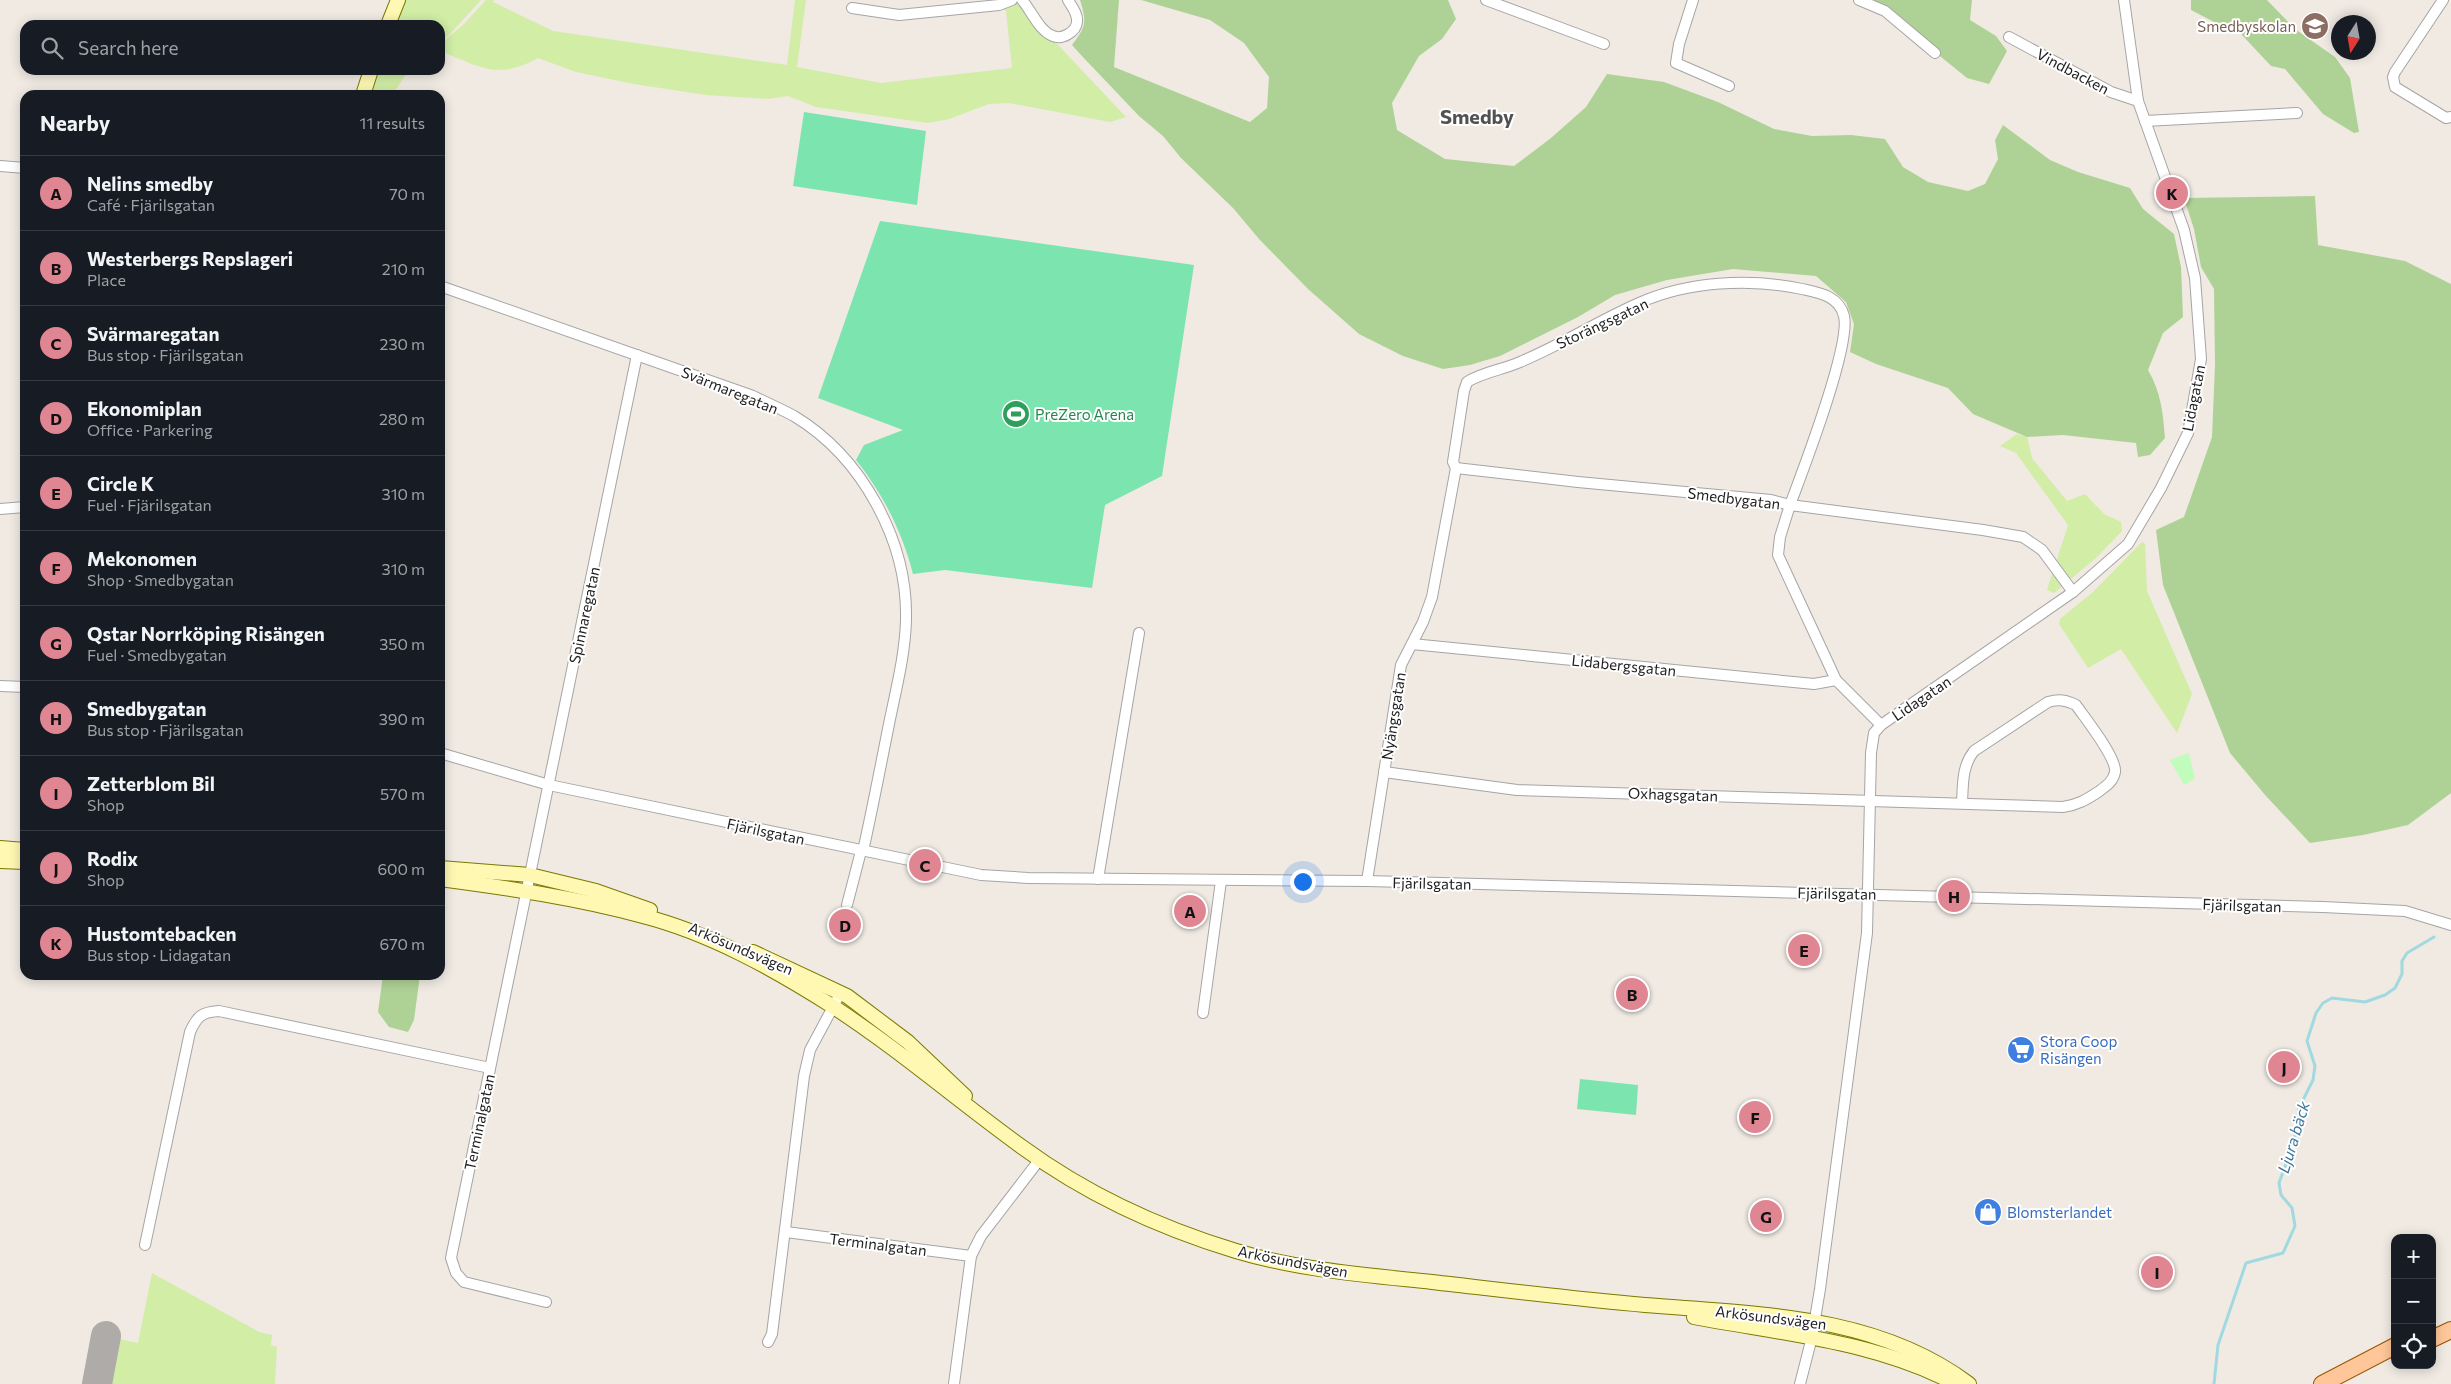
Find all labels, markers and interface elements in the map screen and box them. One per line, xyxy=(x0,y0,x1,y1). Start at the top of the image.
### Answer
school or university icon: Smedbyskolan xyxy=(2300,11,2330,41)
north arrow xyxy=(2331,15,2376,60)
place label: Smedbyskolan xyxy=(2197,17,2296,35)
search box xyxy=(20,20,445,75)
icon: search xyxy=(38,34,66,62)
text: Search here xyxy=(78,36,178,59)
street label: Vindbacken xyxy=(2034,44,2112,98)
district label: Smedby xyxy=(1440,104,1514,128)
text: Nearby xyxy=(40,110,110,135)
text: 11 results xyxy=(360,113,425,132)
text: Nelins smedby xyxy=(87,172,213,195)
pin: K xyxy=(2156,174,2188,212)
text: A xyxy=(50,184,62,203)
text: 70 m xyxy=(389,184,425,203)
text: Café · Fjärilsgatan xyxy=(87,195,215,214)
text: Westerbergs Repslageri xyxy=(87,247,293,270)
text: B xyxy=(51,259,61,278)
text: 210 m xyxy=(382,259,425,278)
text: Place xyxy=(87,270,126,289)
street label: Storängsgatan xyxy=(1553,294,1651,352)
text: Svärmaregatan xyxy=(87,322,219,345)
text: C xyxy=(51,334,61,353)
text: 230 m xyxy=(380,334,425,353)
text: Bus stop · Fjärilsgatan xyxy=(87,345,244,364)
street label: Svärmaregatan xyxy=(679,362,781,418)
street label: Lidagatan xyxy=(2178,363,2208,433)
text: Ekonomiplan xyxy=(87,397,202,420)
sports icon: PreZero Arena xyxy=(1001,399,1031,429)
place label: PreZero Arena xyxy=(1035,405,1134,423)
text: D xyxy=(50,409,62,428)
text: 280 m xyxy=(379,409,425,428)
text: Office · Parkering xyxy=(87,420,213,439)
text: Circle K xyxy=(87,472,154,495)
street label: Smedbygatan xyxy=(1687,483,1781,513)
text: E xyxy=(51,484,61,503)
text: 310 m xyxy=(382,484,425,503)
text: Fuel · Fjärilsgatan xyxy=(87,495,212,514)
text: Mekonomen xyxy=(87,547,197,570)
text: F xyxy=(51,559,61,578)
text: 310 m xyxy=(382,559,425,578)
street label: Spinnaregatan xyxy=(565,565,603,665)
text: Shop · Smedbygatan xyxy=(87,570,234,589)
text: Qstar Norrköping Risängen xyxy=(87,622,325,645)
text: G xyxy=(50,634,62,653)
text: 350 m xyxy=(379,634,425,653)
text: Fuel · Smedbygatan xyxy=(87,645,227,664)
street label: Lidabergsgatan xyxy=(1571,651,1677,679)
street label: Nyängsgatan xyxy=(1377,671,1409,761)
street label: Lidagatan xyxy=(1888,672,1954,724)
text: Smedbygatan xyxy=(87,697,207,720)
text: H xyxy=(50,709,62,728)
text: 390 m xyxy=(379,709,425,728)
text: Bus stop · Fjärilsgatan xyxy=(87,720,244,739)
text: Zetterblom Bil xyxy=(87,772,215,795)
street label: Oxhagsgatan xyxy=(1628,783,1718,805)
text: I xyxy=(53,784,59,803)
text: 570 m xyxy=(380,784,425,803)
text: Shop xyxy=(87,795,125,814)
street label: Fjärilsgatan xyxy=(725,814,807,848)
pin: C xyxy=(909,846,941,884)
text: Rodix xyxy=(87,847,138,870)
text: J xyxy=(53,859,59,878)
text: 600 m xyxy=(377,859,425,878)
your location xyxy=(1290,869,1316,895)
text: Shop xyxy=(87,870,125,889)
street label: Fjärilsgatan xyxy=(1392,873,1472,893)
pin: H xyxy=(1938,877,1970,915)
street label: Fjärilsgatan xyxy=(1797,883,1877,903)
pin: A xyxy=(1174,892,1206,930)
street label: Fjärilsgatan xyxy=(2202,895,2282,915)
pin: D xyxy=(829,906,861,944)
street label: Arkösundsvägen xyxy=(686,918,796,978)
text: Hustomtebacken xyxy=(87,922,237,945)
pin: E xyxy=(1788,931,1820,969)
text: K xyxy=(50,934,62,953)
text: 670 m xyxy=(379,934,425,953)
text: Bus stop · Lidagatan xyxy=(87,945,231,964)
pin: B xyxy=(1616,975,1648,1013)
place label: Stora Coop Risängen xyxy=(2040,1032,2117,1067)
supermarket icon: Stora Coop Risängen xyxy=(2006,1035,2036,1065)
pin: J xyxy=(2268,1048,2300,1086)
street label: Terminalgatan xyxy=(460,1072,498,1172)
pin: F xyxy=(1739,1098,1771,1136)
water label: Ljura bäck xyxy=(2273,1098,2313,1175)
pin: G xyxy=(1750,1197,1782,1235)
shop icon: Blomsterlandet xyxy=(1973,1197,2003,1227)
place label: Blomsterlandet xyxy=(2007,1203,2112,1221)
street label: Terminalgatan xyxy=(828,1229,928,1259)
map controls xyxy=(2391,1234,2436,1369)
button: + xyxy=(2391,1234,2436,1279)
street label: Arkösundsvägen xyxy=(1236,1241,1350,1281)
pin: I xyxy=(2141,1253,2173,1291)
button: − xyxy=(2391,1279,2436,1324)
street label: Arkösundsvägen xyxy=(1714,1301,1828,1333)
button: locate xyxy=(2391,1324,2436,1369)

